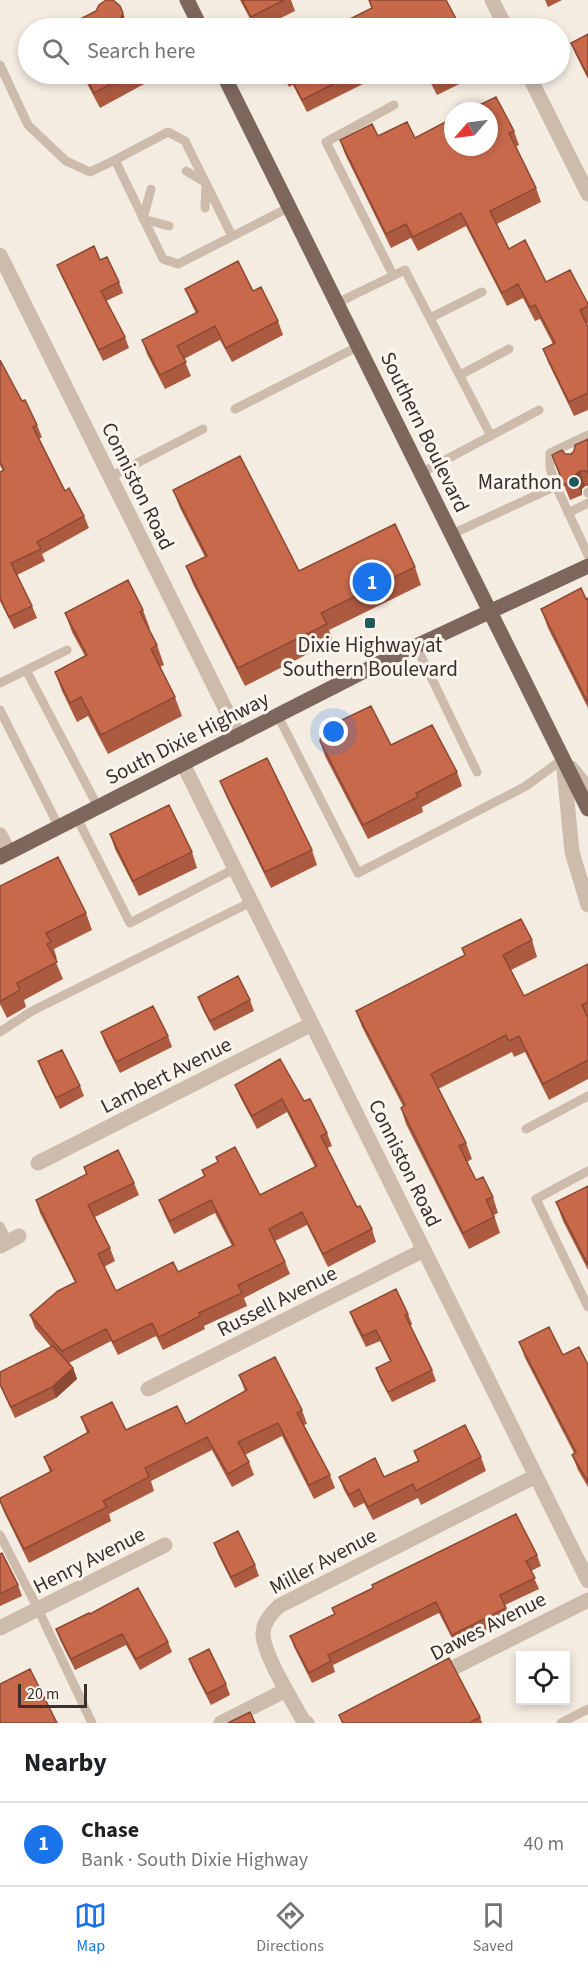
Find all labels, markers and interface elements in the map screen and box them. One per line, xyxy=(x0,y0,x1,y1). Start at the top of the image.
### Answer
search box xyxy=(18,18,570,84)
icon: search xyxy=(39,35,72,68)
text: Search here xyxy=(87,35,195,67)
north arrow xyxy=(444,102,498,156)
street label: Southern Boulevard xyxy=(373,346,477,518)
street label: Conniston Road xyxy=(94,417,182,555)
place label: Marathon xyxy=(478,467,562,497)
marker: Marathon xyxy=(567,475,581,489)
pin: 1 xyxy=(352,560,392,604)
marker: Dixie Highway at Southern Boulevard xyxy=(363,616,377,630)
place label: Dixie Highway at Southern Boulevard xyxy=(282,630,458,684)
street label: South Dixie Highway xyxy=(100,684,274,792)
your location xyxy=(319,717,348,746)
street label: Lambert Avenue xyxy=(95,1029,237,1121)
street label: Conniston Road xyxy=(361,1094,449,1232)
street label: Russell Avenue xyxy=(212,1258,342,1344)
street label: Henry Avenue xyxy=(28,1519,150,1601)
street label: Miller Avenue xyxy=(264,1520,382,1602)
street label: Dawes Avenue xyxy=(425,1584,551,1668)
map controls xyxy=(516,1651,570,1705)
button: locate xyxy=(516,1651,570,1705)
scale bar xyxy=(18,1681,87,1708)
text: 20 m xyxy=(27,1683,59,1705)
text: Nearby xyxy=(24,1744,107,1781)
text: Chase xyxy=(81,1814,139,1846)
text: 1 xyxy=(38,1830,49,1858)
text: 40 m xyxy=(524,1830,564,1858)
text: Bank · South Dixie Highway xyxy=(81,1846,308,1874)
tab: Map xyxy=(74,1899,107,1957)
tab: Directions xyxy=(256,1899,324,1957)
tab: Saved xyxy=(473,1899,514,1957)

